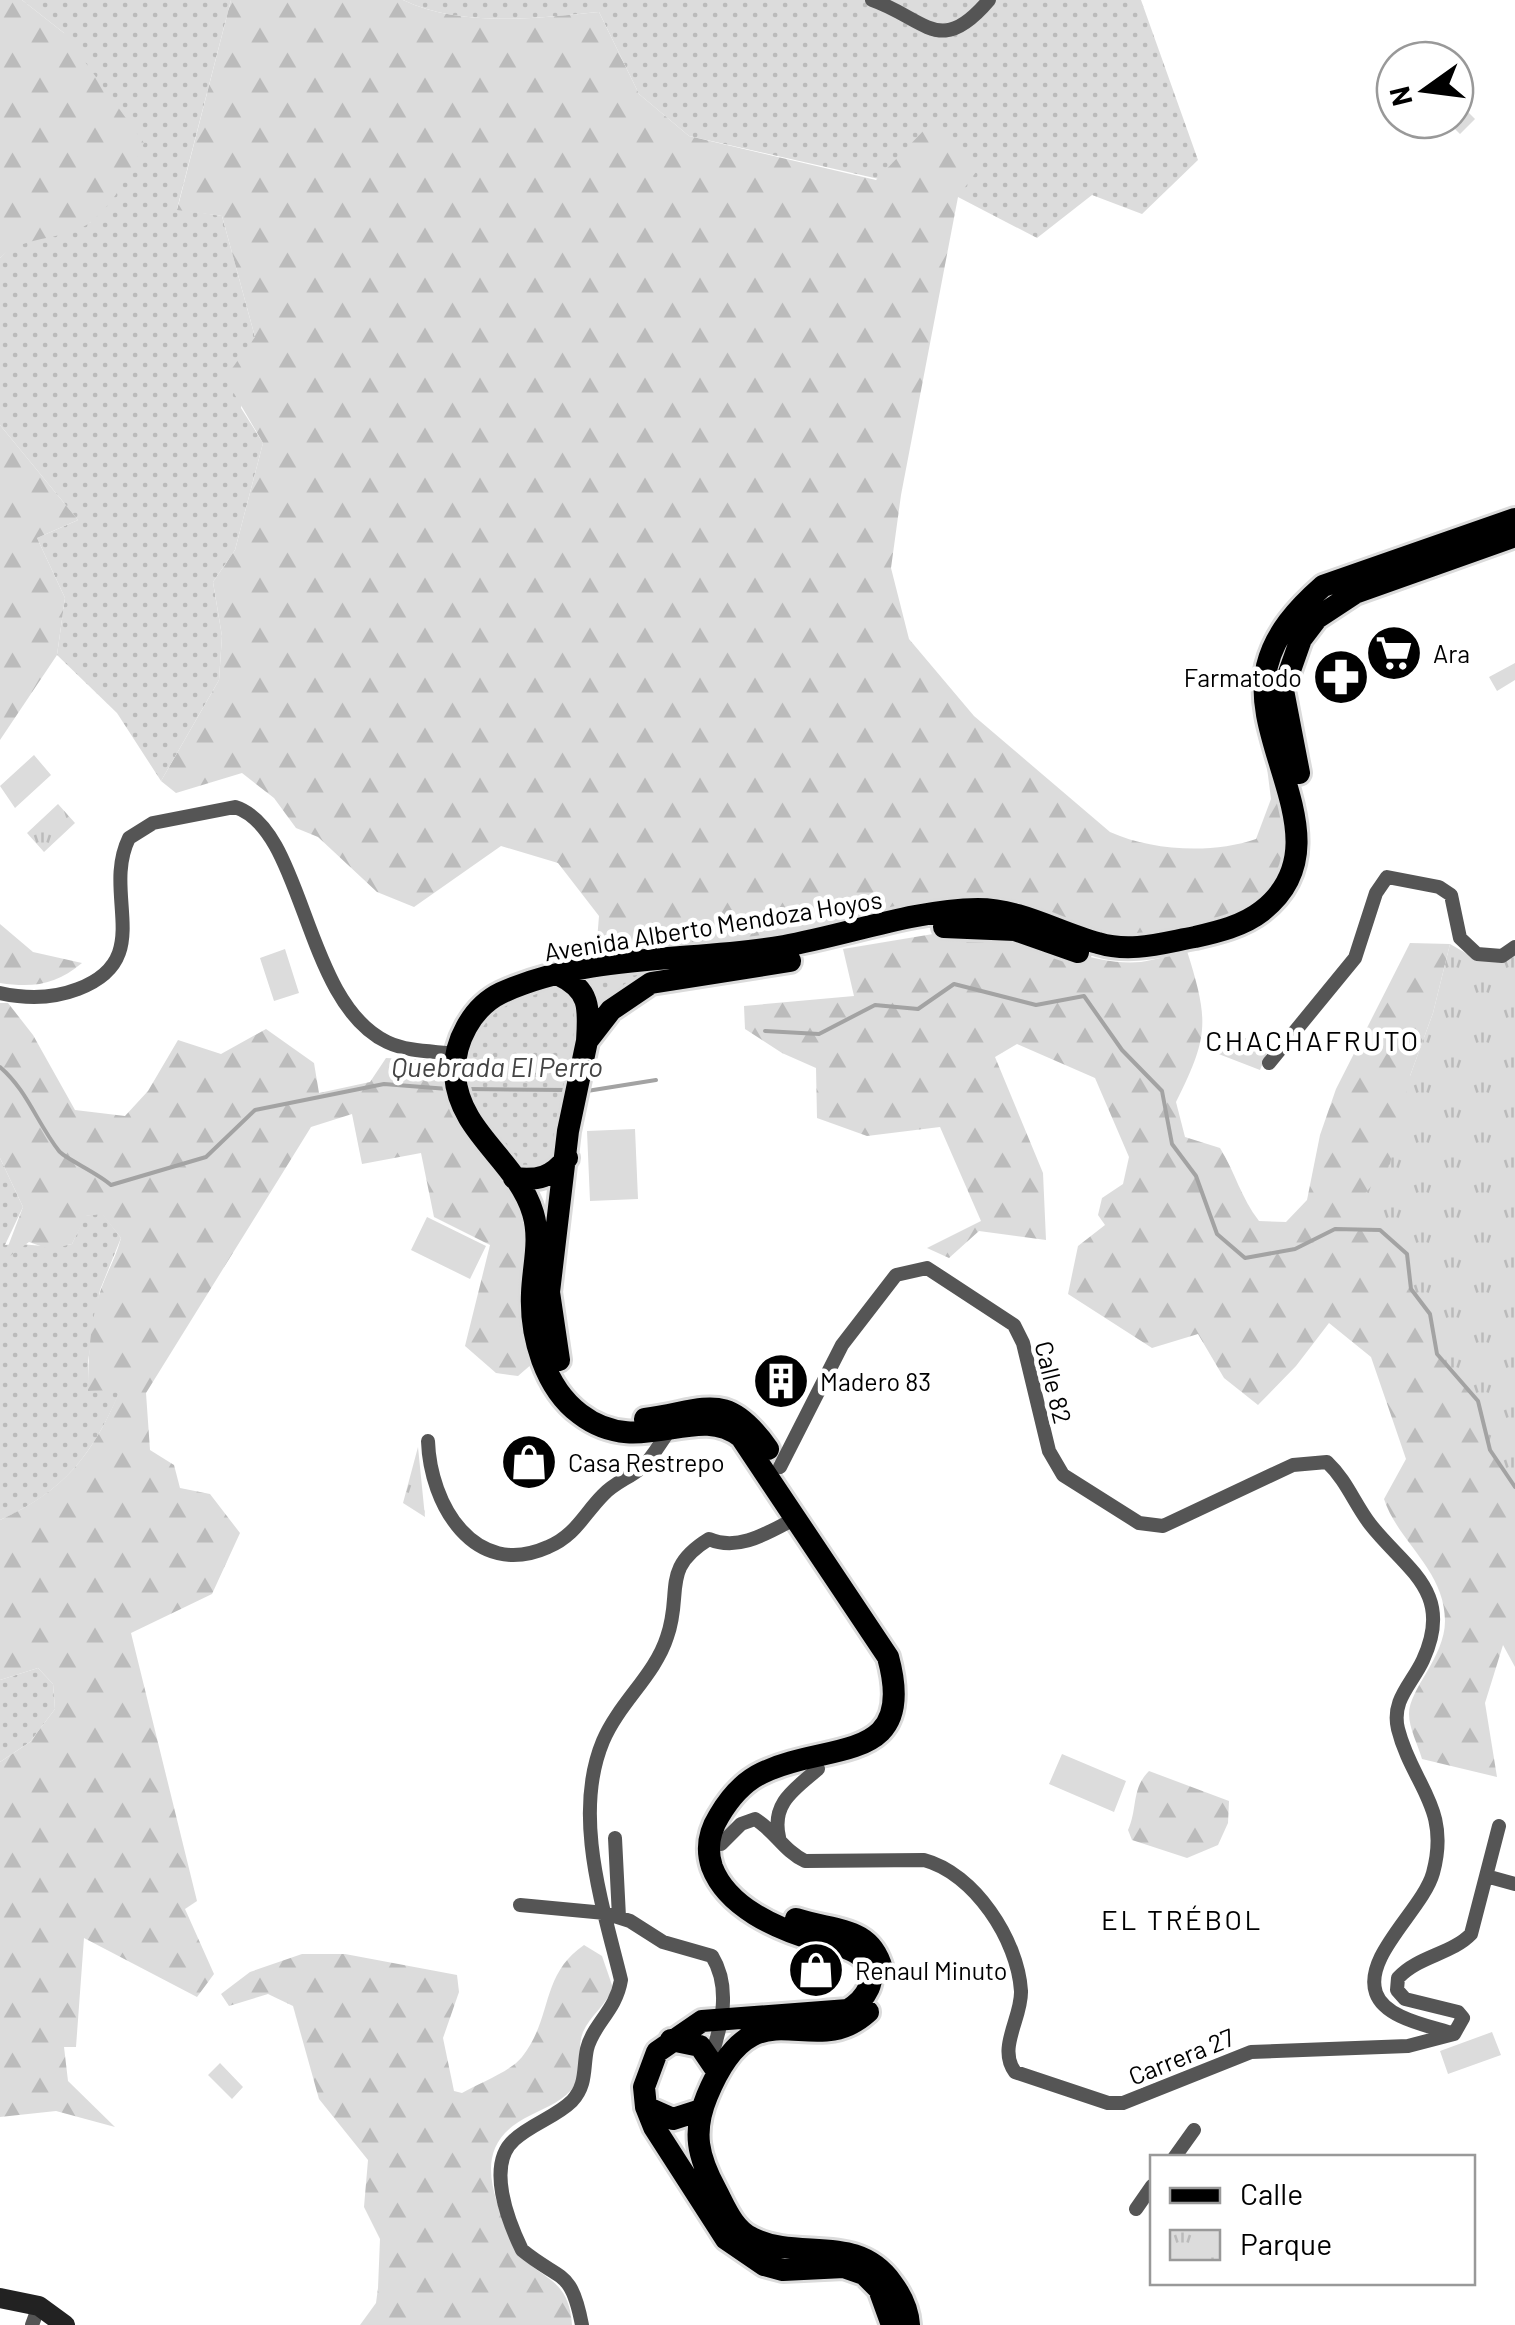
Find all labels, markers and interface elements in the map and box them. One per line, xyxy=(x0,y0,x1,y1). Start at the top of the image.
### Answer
north arrow xyxy=(1375,40,1475,140)
text: N xyxy=(1381,83,1419,109)
supermarket icon: Ara xyxy=(1364,623,1424,683)
place label: Ara xyxy=(1433,638,1470,668)
pharmacy icon: Farmatodo xyxy=(1311,647,1371,707)
place label: Farmatodo xyxy=(1184,662,1302,692)
street label: Avenida Alberto Mendoza Hoyos xyxy=(542,883,884,967)
district label: CHACHAFRUTO xyxy=(1205,1023,1421,1057)
water label: Quebrada El Perro xyxy=(391,1049,603,1083)
street label: Calle 82 xyxy=(1029,1338,1079,1426)
building icon: Madero 83 xyxy=(751,1351,811,1411)
place label: Madero 83 xyxy=(820,1366,931,1396)
shop icon: Casa Restrepo xyxy=(499,1432,559,1492)
place label: Casa Restrepo xyxy=(568,1447,725,1477)
district label: EL TRÉBOL xyxy=(1101,1902,1263,1936)
shop icon: Renaul Minuto xyxy=(786,1940,846,2000)
place label: Renaul Minuto xyxy=(855,1955,1007,1985)
street label: Carrera 27 xyxy=(1124,2021,1238,2091)
legend xyxy=(1150,2155,1475,2285)
text: Calle xyxy=(1240,2175,1303,2211)
text: Parque xyxy=(1240,2225,1332,2261)

